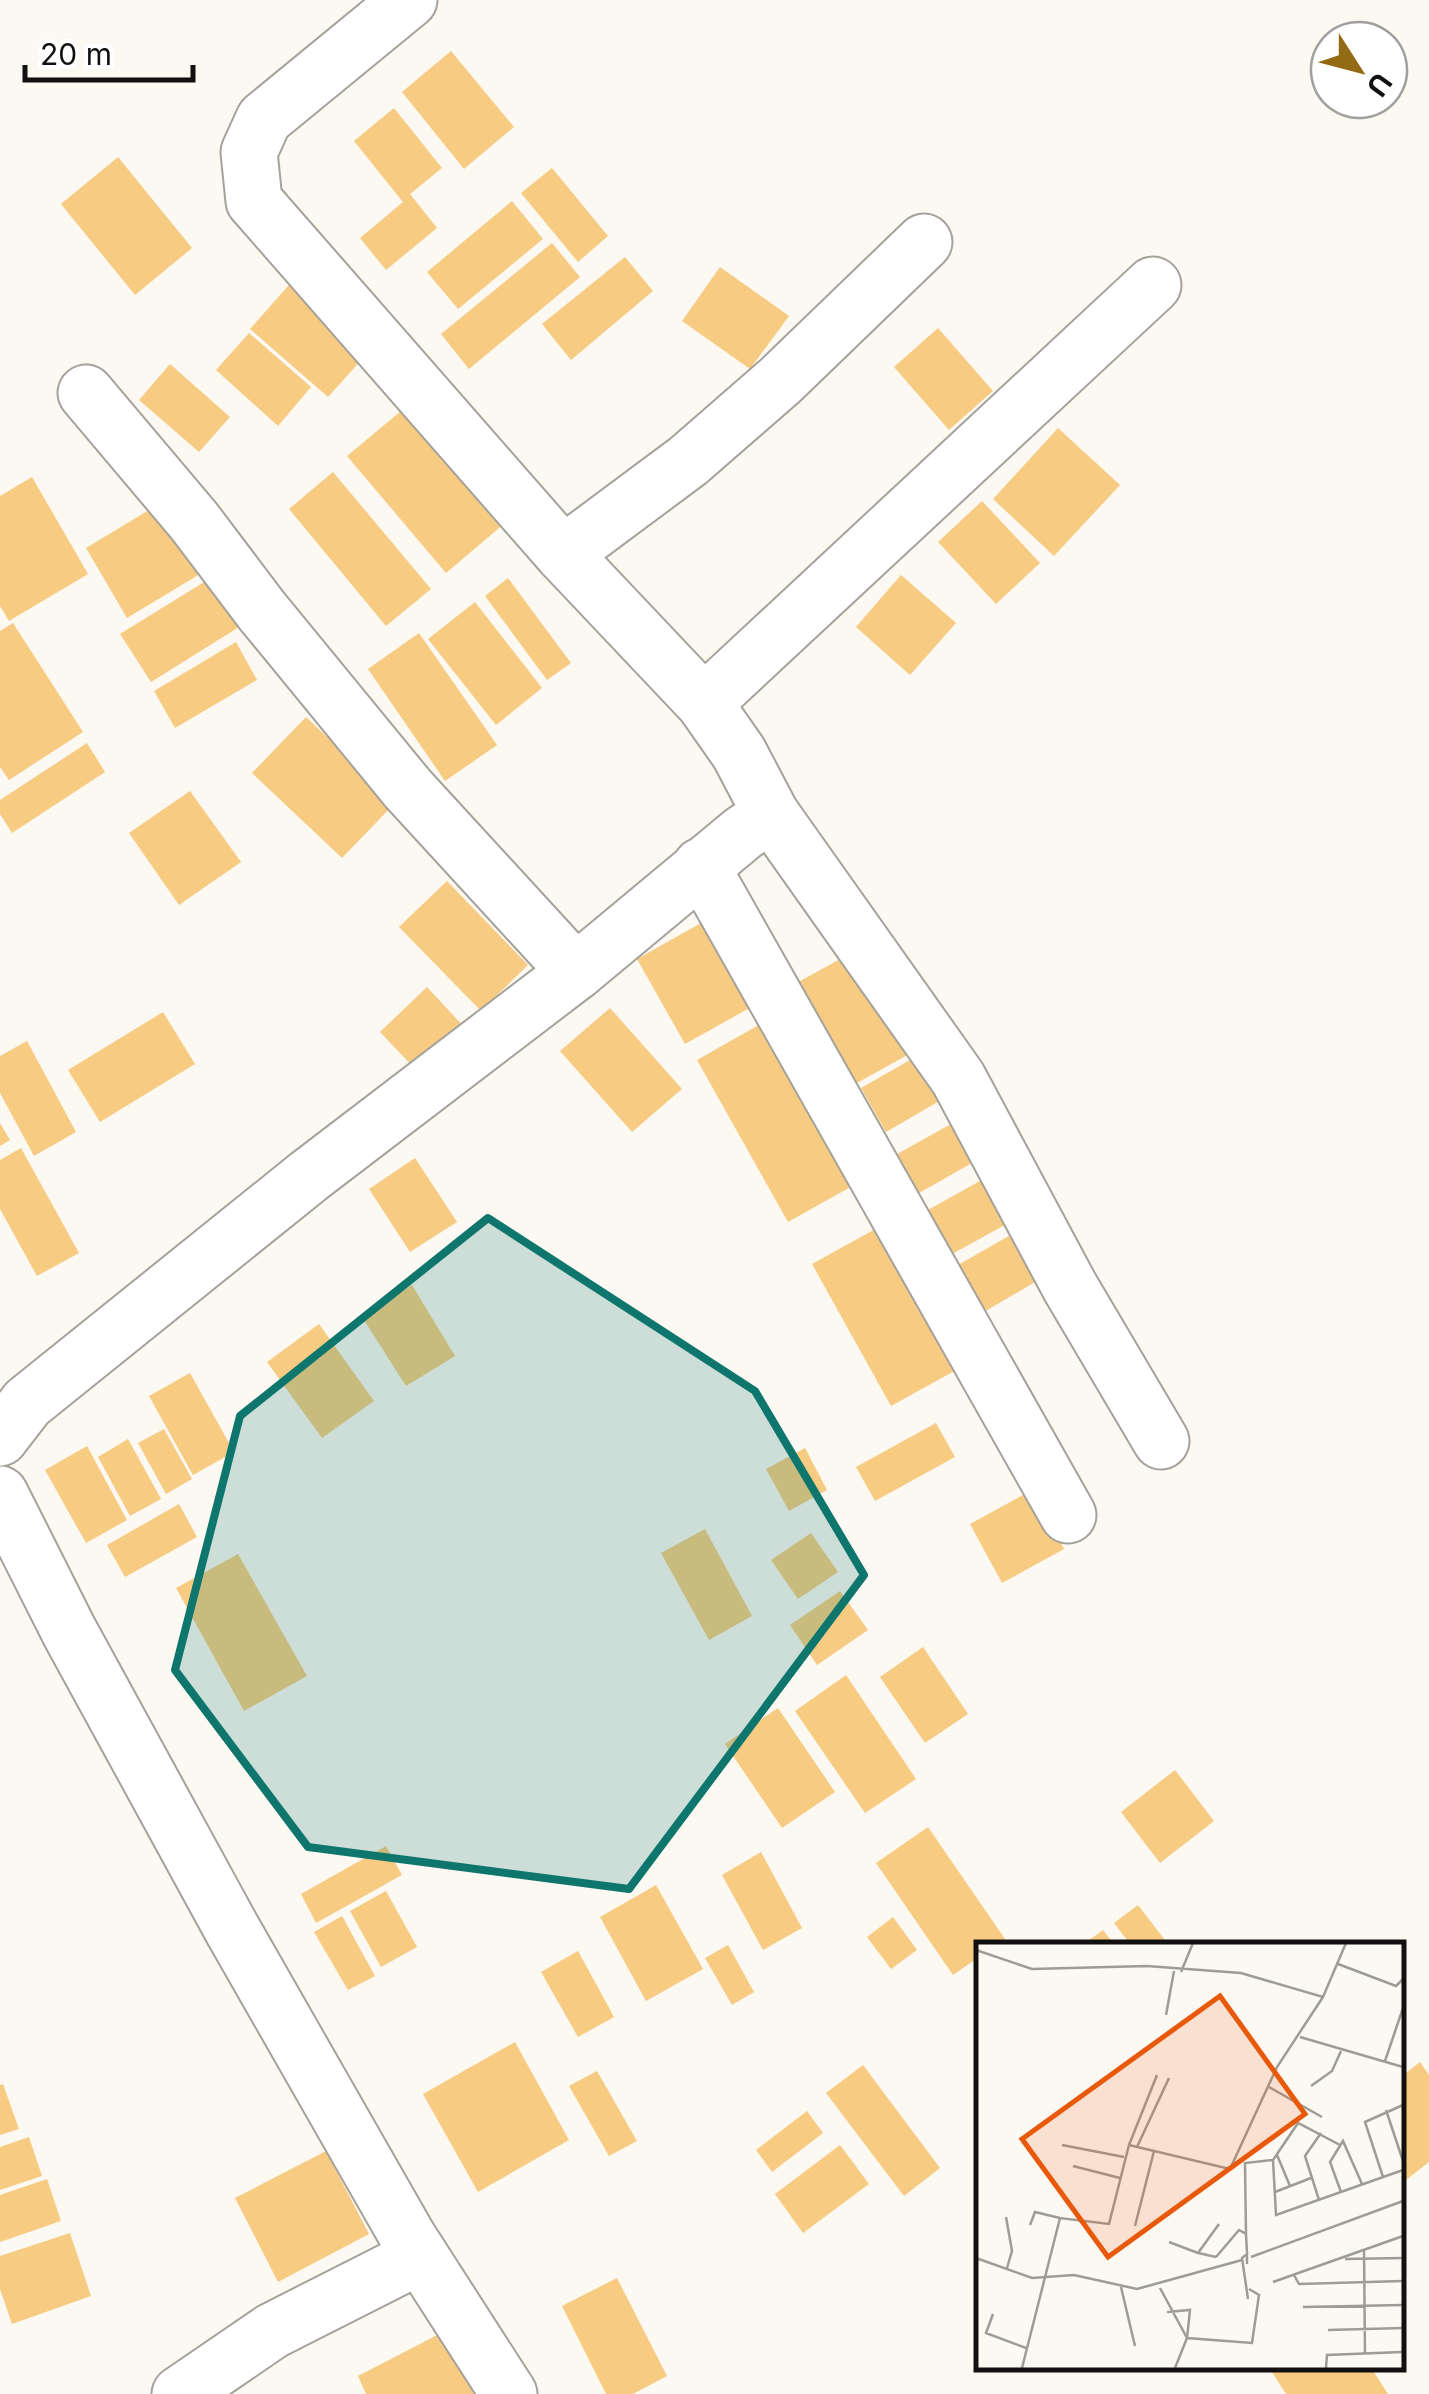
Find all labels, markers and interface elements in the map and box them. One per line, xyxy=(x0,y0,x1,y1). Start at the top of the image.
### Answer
scale bar xyxy=(25,20,192,82)
north arrow xyxy=(1309,20,1409,120)
text: 20 m xyxy=(40,36,112,72)
text: U xyxy=(1359,66,1399,103)
inset map xyxy=(976,1942,1404,2369)

